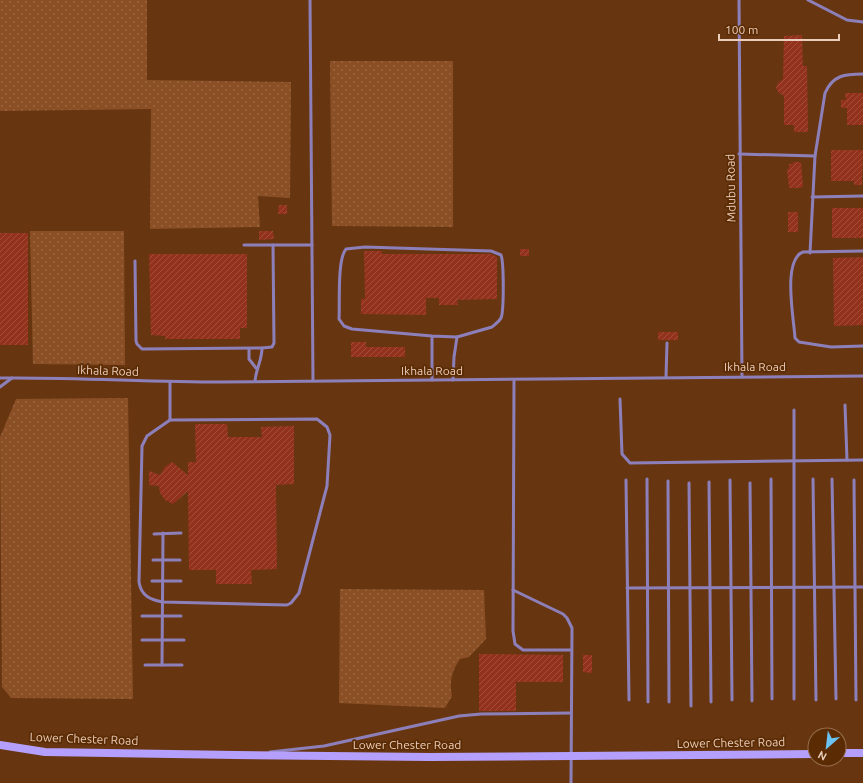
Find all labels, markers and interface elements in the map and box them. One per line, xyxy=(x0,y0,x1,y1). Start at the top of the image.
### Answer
scale bar xyxy=(719,16,839,42)
text: 100 m xyxy=(725,23,758,36)
street label: Mdubu Road xyxy=(723,154,738,222)
street label: Ikhala Road xyxy=(724,360,786,373)
street label: Ikhala Road xyxy=(77,363,139,378)
street label: Ikhala Road xyxy=(401,364,463,377)
north arrow xyxy=(807,727,847,767)
street label: Lower Chester Road xyxy=(29,730,139,747)
street label: Lower Chester Road xyxy=(677,735,785,750)
street label: Lower Chester Road xyxy=(353,738,461,751)
text: N xyxy=(816,749,829,763)

